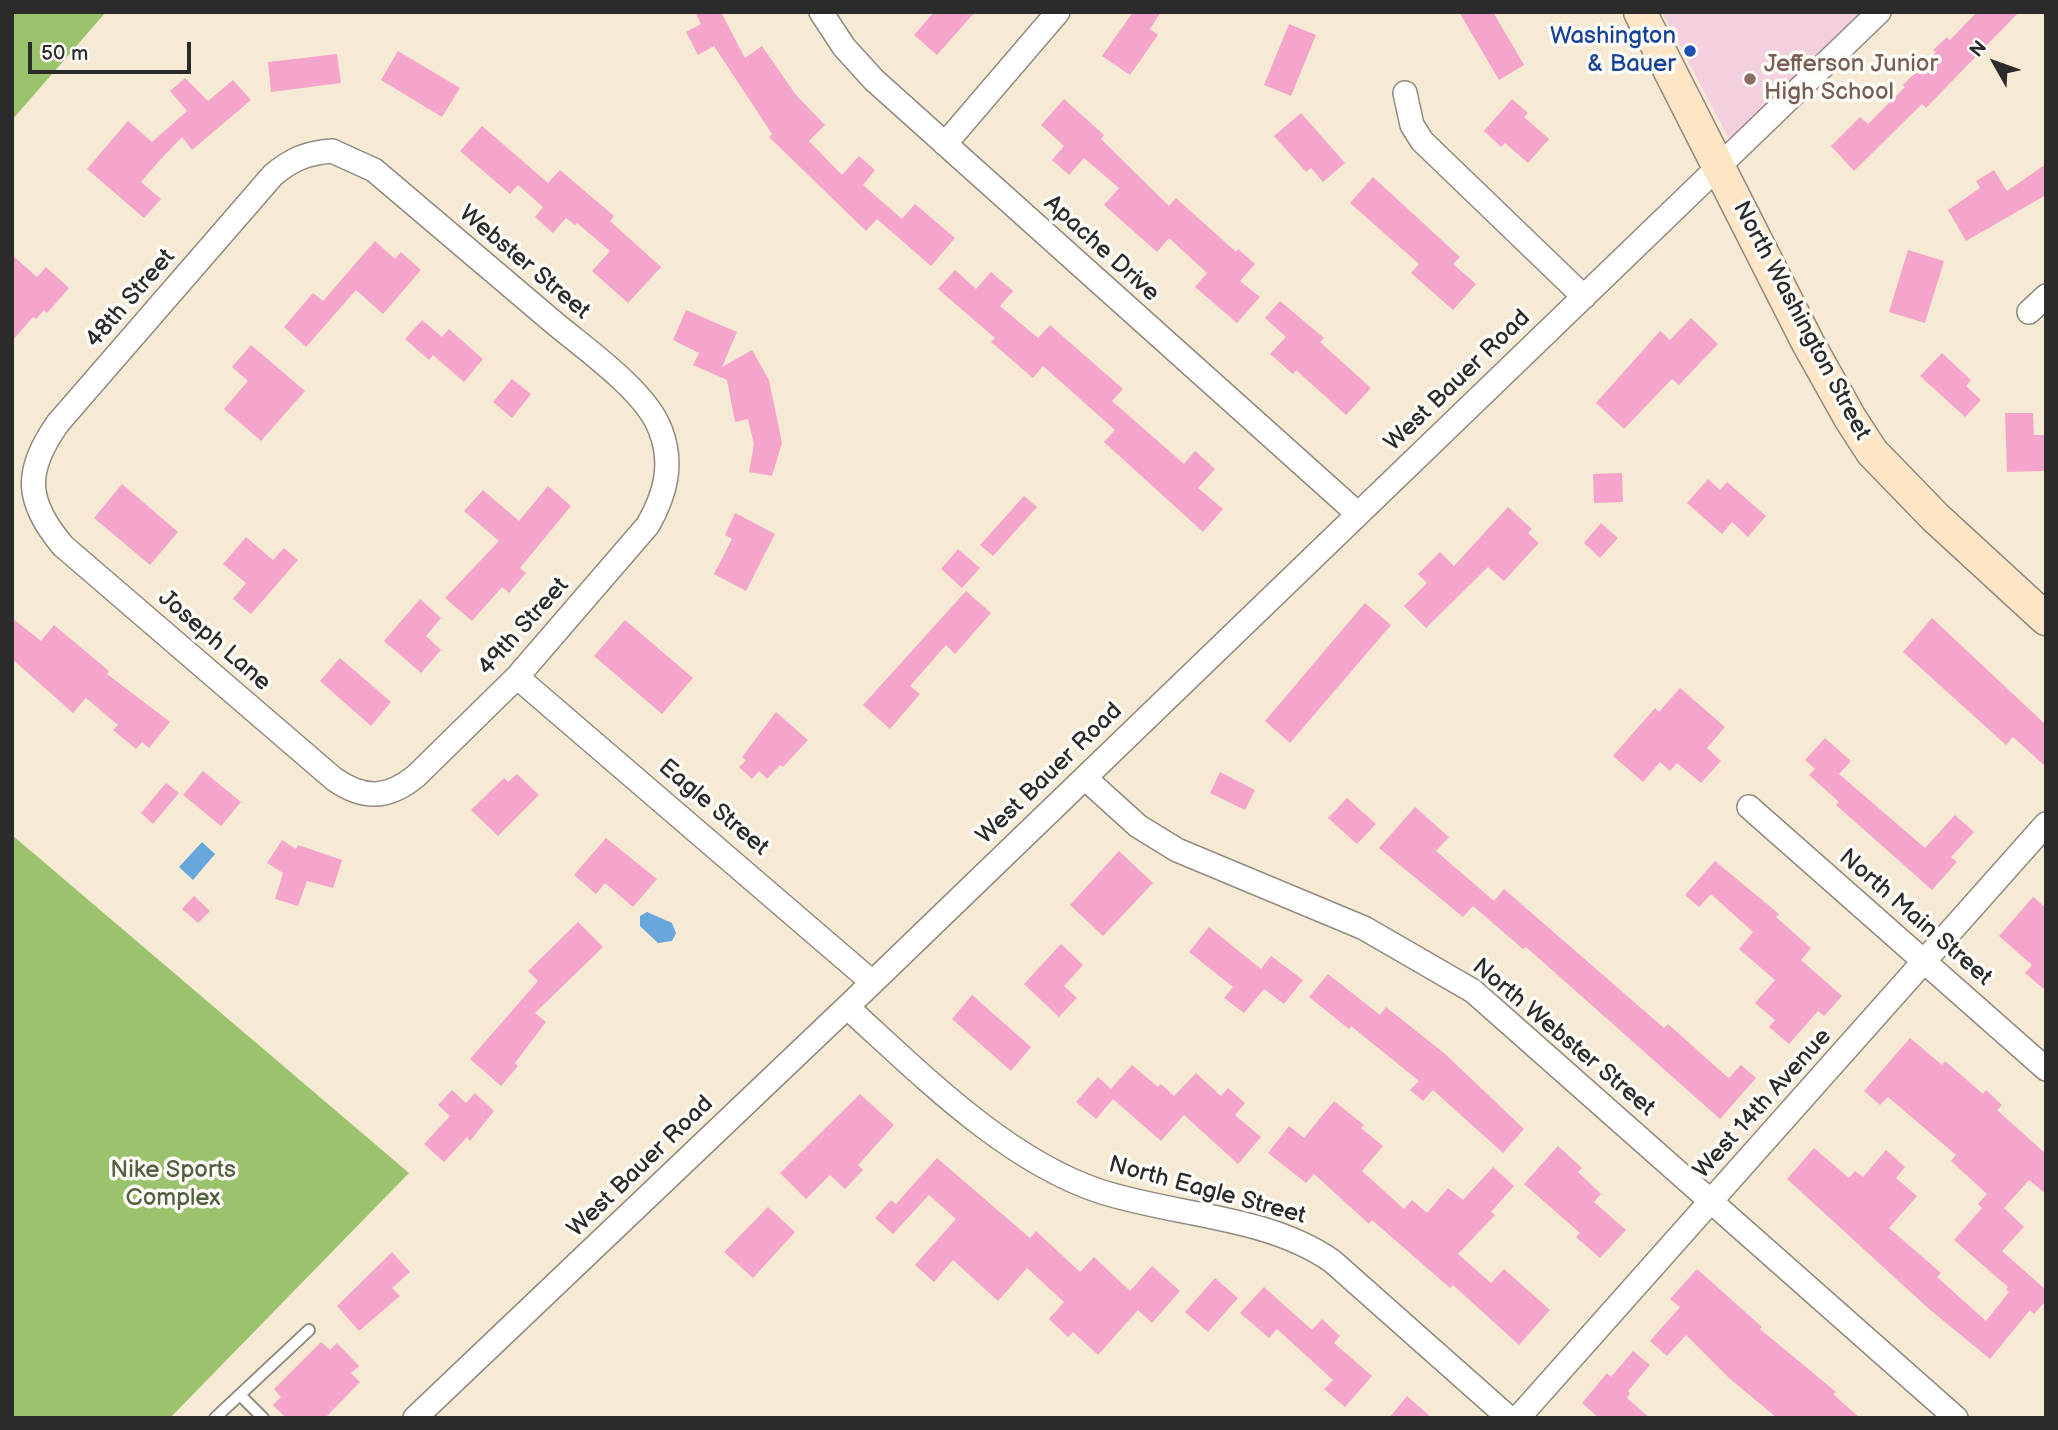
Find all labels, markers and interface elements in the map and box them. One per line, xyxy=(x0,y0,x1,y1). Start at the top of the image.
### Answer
place label: Washington & Bauer xyxy=(1550,23,1676,79)
scale bar xyxy=(32,28,194,72)
north arrow xyxy=(1960,28,2030,98)
text: N xyxy=(1965,36,1992,62)
text: 50 m xyxy=(41,41,88,66)
marker: Washington & Bauer xyxy=(1682,43,1698,59)
place label: Jefferson Junior High School xyxy=(1764,51,1938,107)
marker: Jefferson Junior High School xyxy=(1742,71,1758,87)
street label: Apache Drive xyxy=(1037,190,1165,308)
street label: North Washington Street xyxy=(1726,197,1876,445)
street label: Webster Street xyxy=(453,200,595,326)
street label: 48th Street xyxy=(80,244,182,354)
street label: West Bauer Road xyxy=(1379,304,1537,458)
street label: 49th Street xyxy=(473,572,575,682)
street label: Joseph Lane xyxy=(152,584,276,698)
street label: West Bauer Road xyxy=(971,697,1129,851)
street label: Eagle Street xyxy=(652,754,774,862)
street label: North Main Street xyxy=(1833,844,1997,992)
street label: North Webster Street xyxy=(1466,953,1660,1123)
street label: West 14th Avenue xyxy=(1688,1023,1838,1185)
street label: West Bauer Road xyxy=(562,1090,720,1244)
street label: North Eagle Street xyxy=(1105,1151,1309,1231)
park label: Nike Sports Complex xyxy=(110,1157,236,1213)

